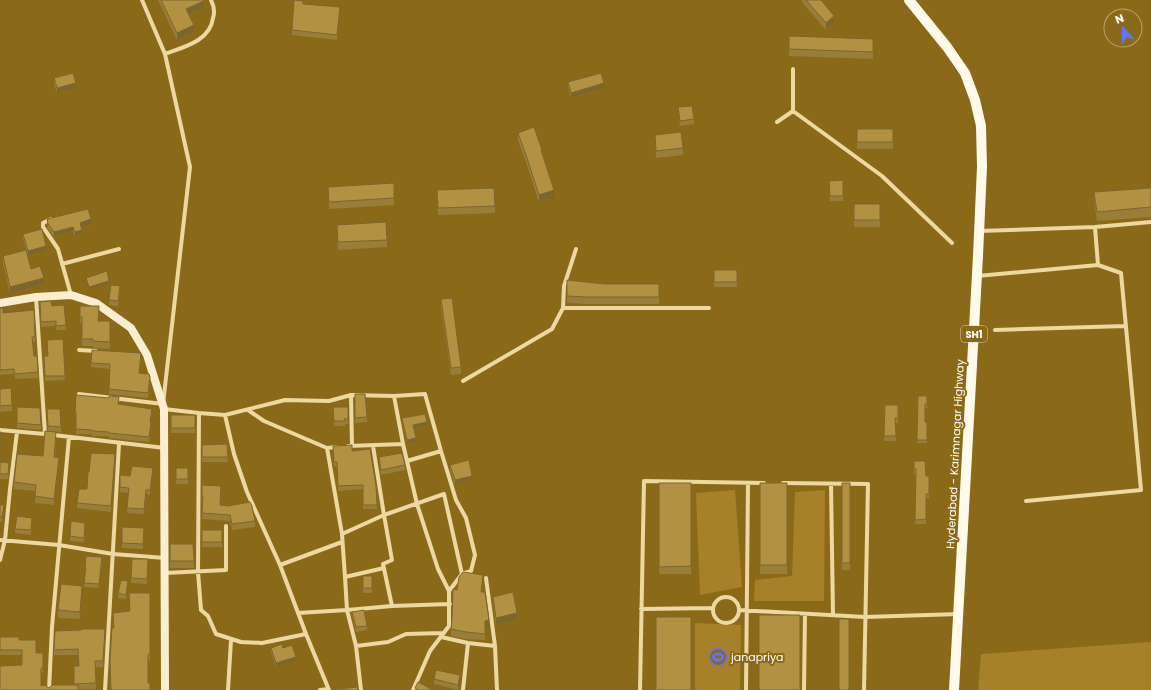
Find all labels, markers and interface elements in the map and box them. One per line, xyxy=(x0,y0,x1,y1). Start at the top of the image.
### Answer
north arrow xyxy=(1103,8,1143,48)
text: N xyxy=(1113,10,1126,28)
road number: SH1 xyxy=(961,326,987,342)
street label: Hyderabad - Karimnagar Highway xyxy=(942,358,968,549)
sports icon: janapriya xyxy=(708,647,728,667)
place label: janapriya xyxy=(730,649,784,665)

